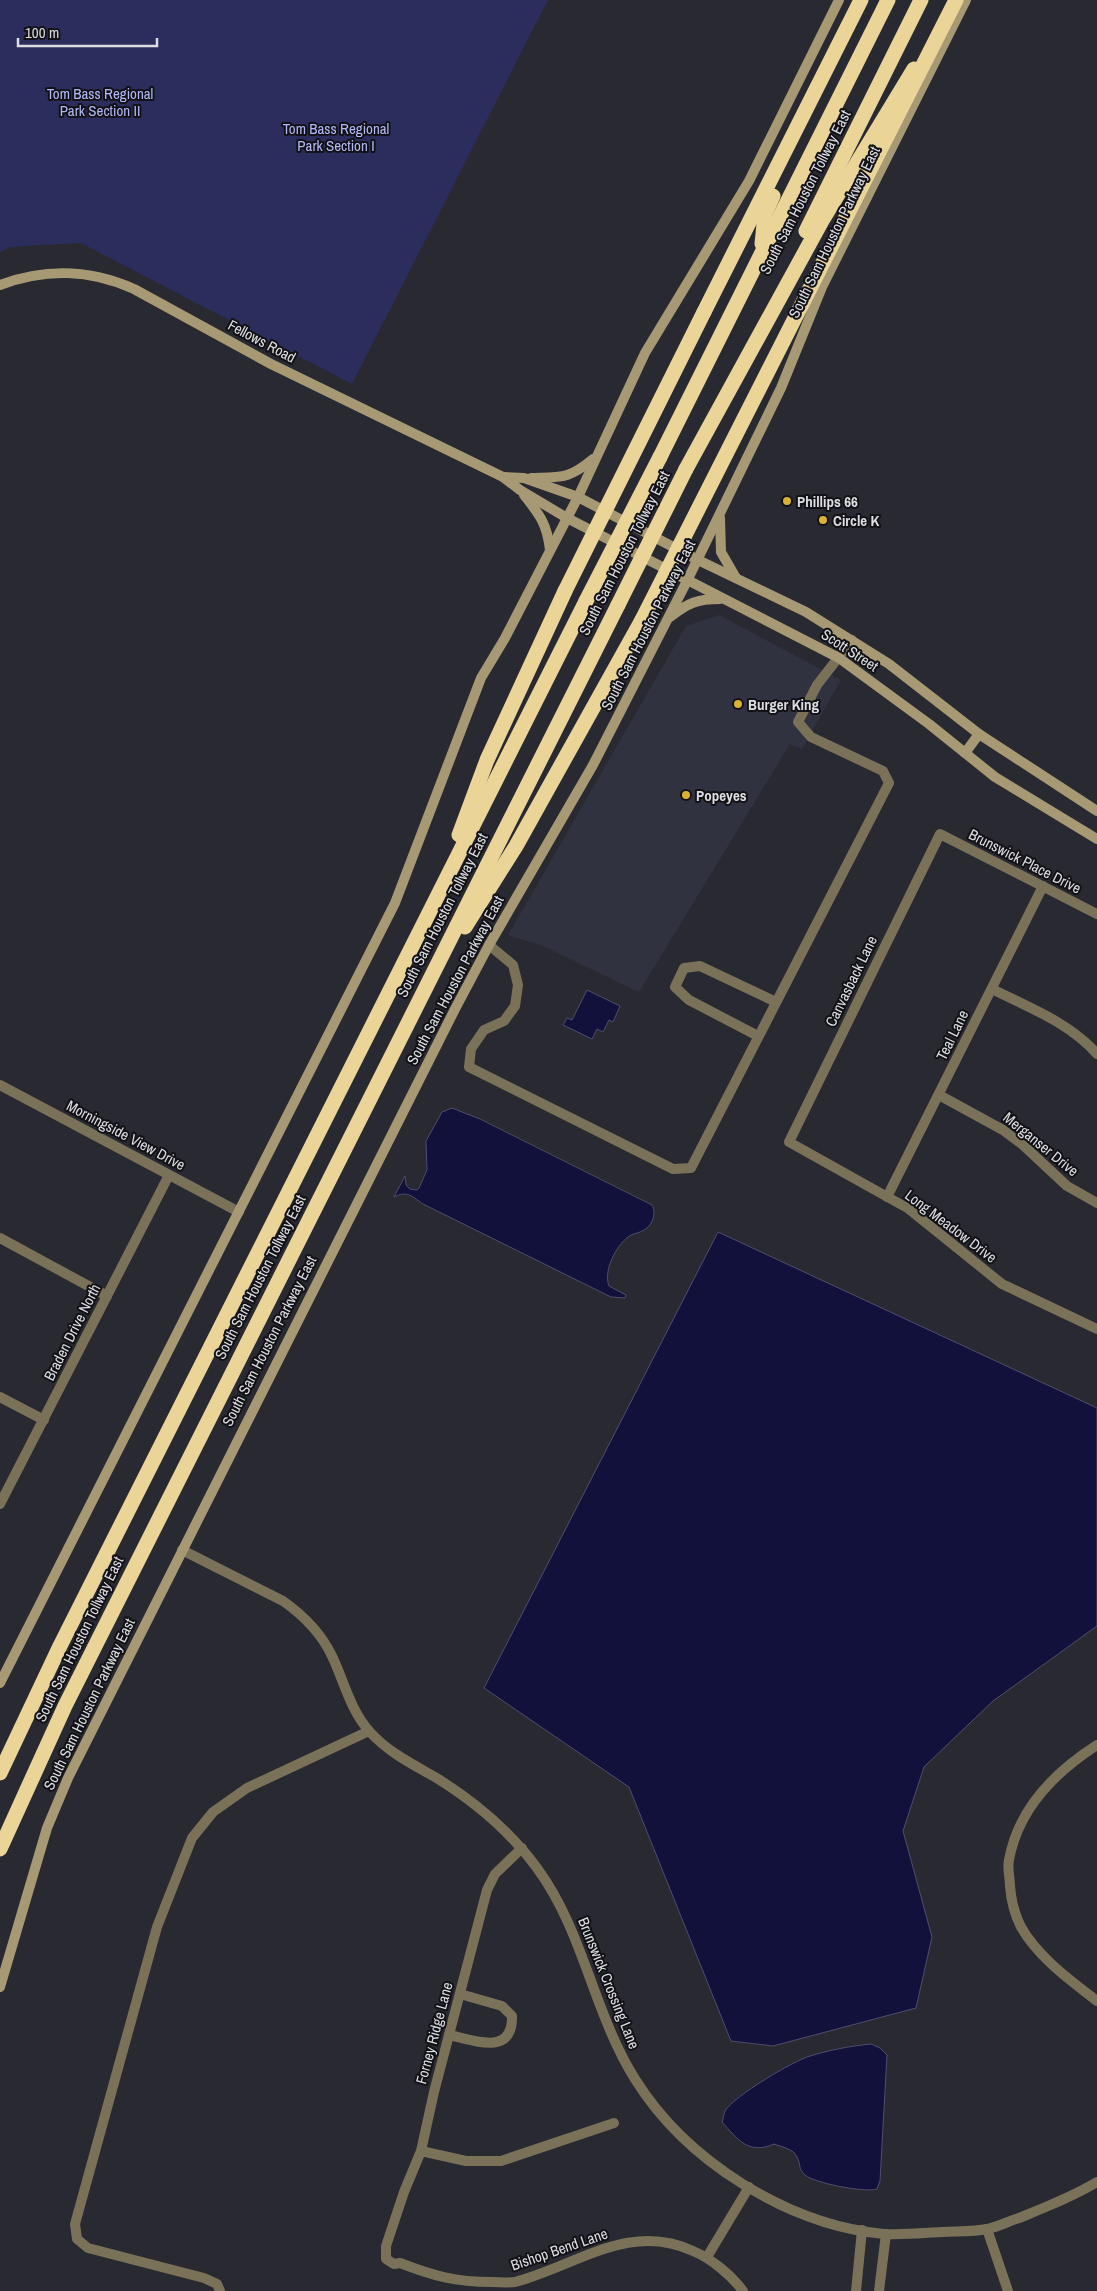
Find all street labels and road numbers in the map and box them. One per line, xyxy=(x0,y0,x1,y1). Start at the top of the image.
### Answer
street label: South Sam Houston Tollway East xyxy=(754,106,856,278)
street label: South Sam Houston Parkway East xyxy=(783,142,885,321)
street label: Fellows Road xyxy=(224,314,300,368)
street label: South Sam Houston Tollway East xyxy=(573,467,675,639)
street label: South Sam Houston Parkway East xyxy=(596,536,700,714)
street label: Scott Street xyxy=(817,624,883,677)
street label: Brunswick Place Drive xyxy=(965,824,1085,899)
street label: South Sam Houston Tollway East xyxy=(391,829,493,1001)
street label: South Sam Houston Parkway East xyxy=(401,891,509,1068)
street label: Canvasback Lane xyxy=(820,932,882,1030)
street label: Teal Lane xyxy=(931,1006,973,1064)
street label: Morningside View Drive xyxy=(63,1095,189,1175)
street label: Merganser Drive xyxy=(999,1107,1083,1181)
street label: Long Meadow Drive xyxy=(901,1184,1001,1268)
street label: South Sam Houston Tollway East xyxy=(209,1191,311,1363)
street label: South Sam Houston Parkway East xyxy=(217,1252,321,1430)
street label: Braden Drive North xyxy=(39,1280,105,1384)
street label: South Sam Houston Tollway East xyxy=(30,1552,129,1725)
street label: South Sam Houston Parkway East xyxy=(38,1614,140,1793)
street label: Brunswick Crossing Lane xyxy=(573,1914,645,2052)
street label: Forney Ridge Lane xyxy=(410,1980,458,2086)
street label: Bishop Bend Lane xyxy=(508,2223,610,2275)

